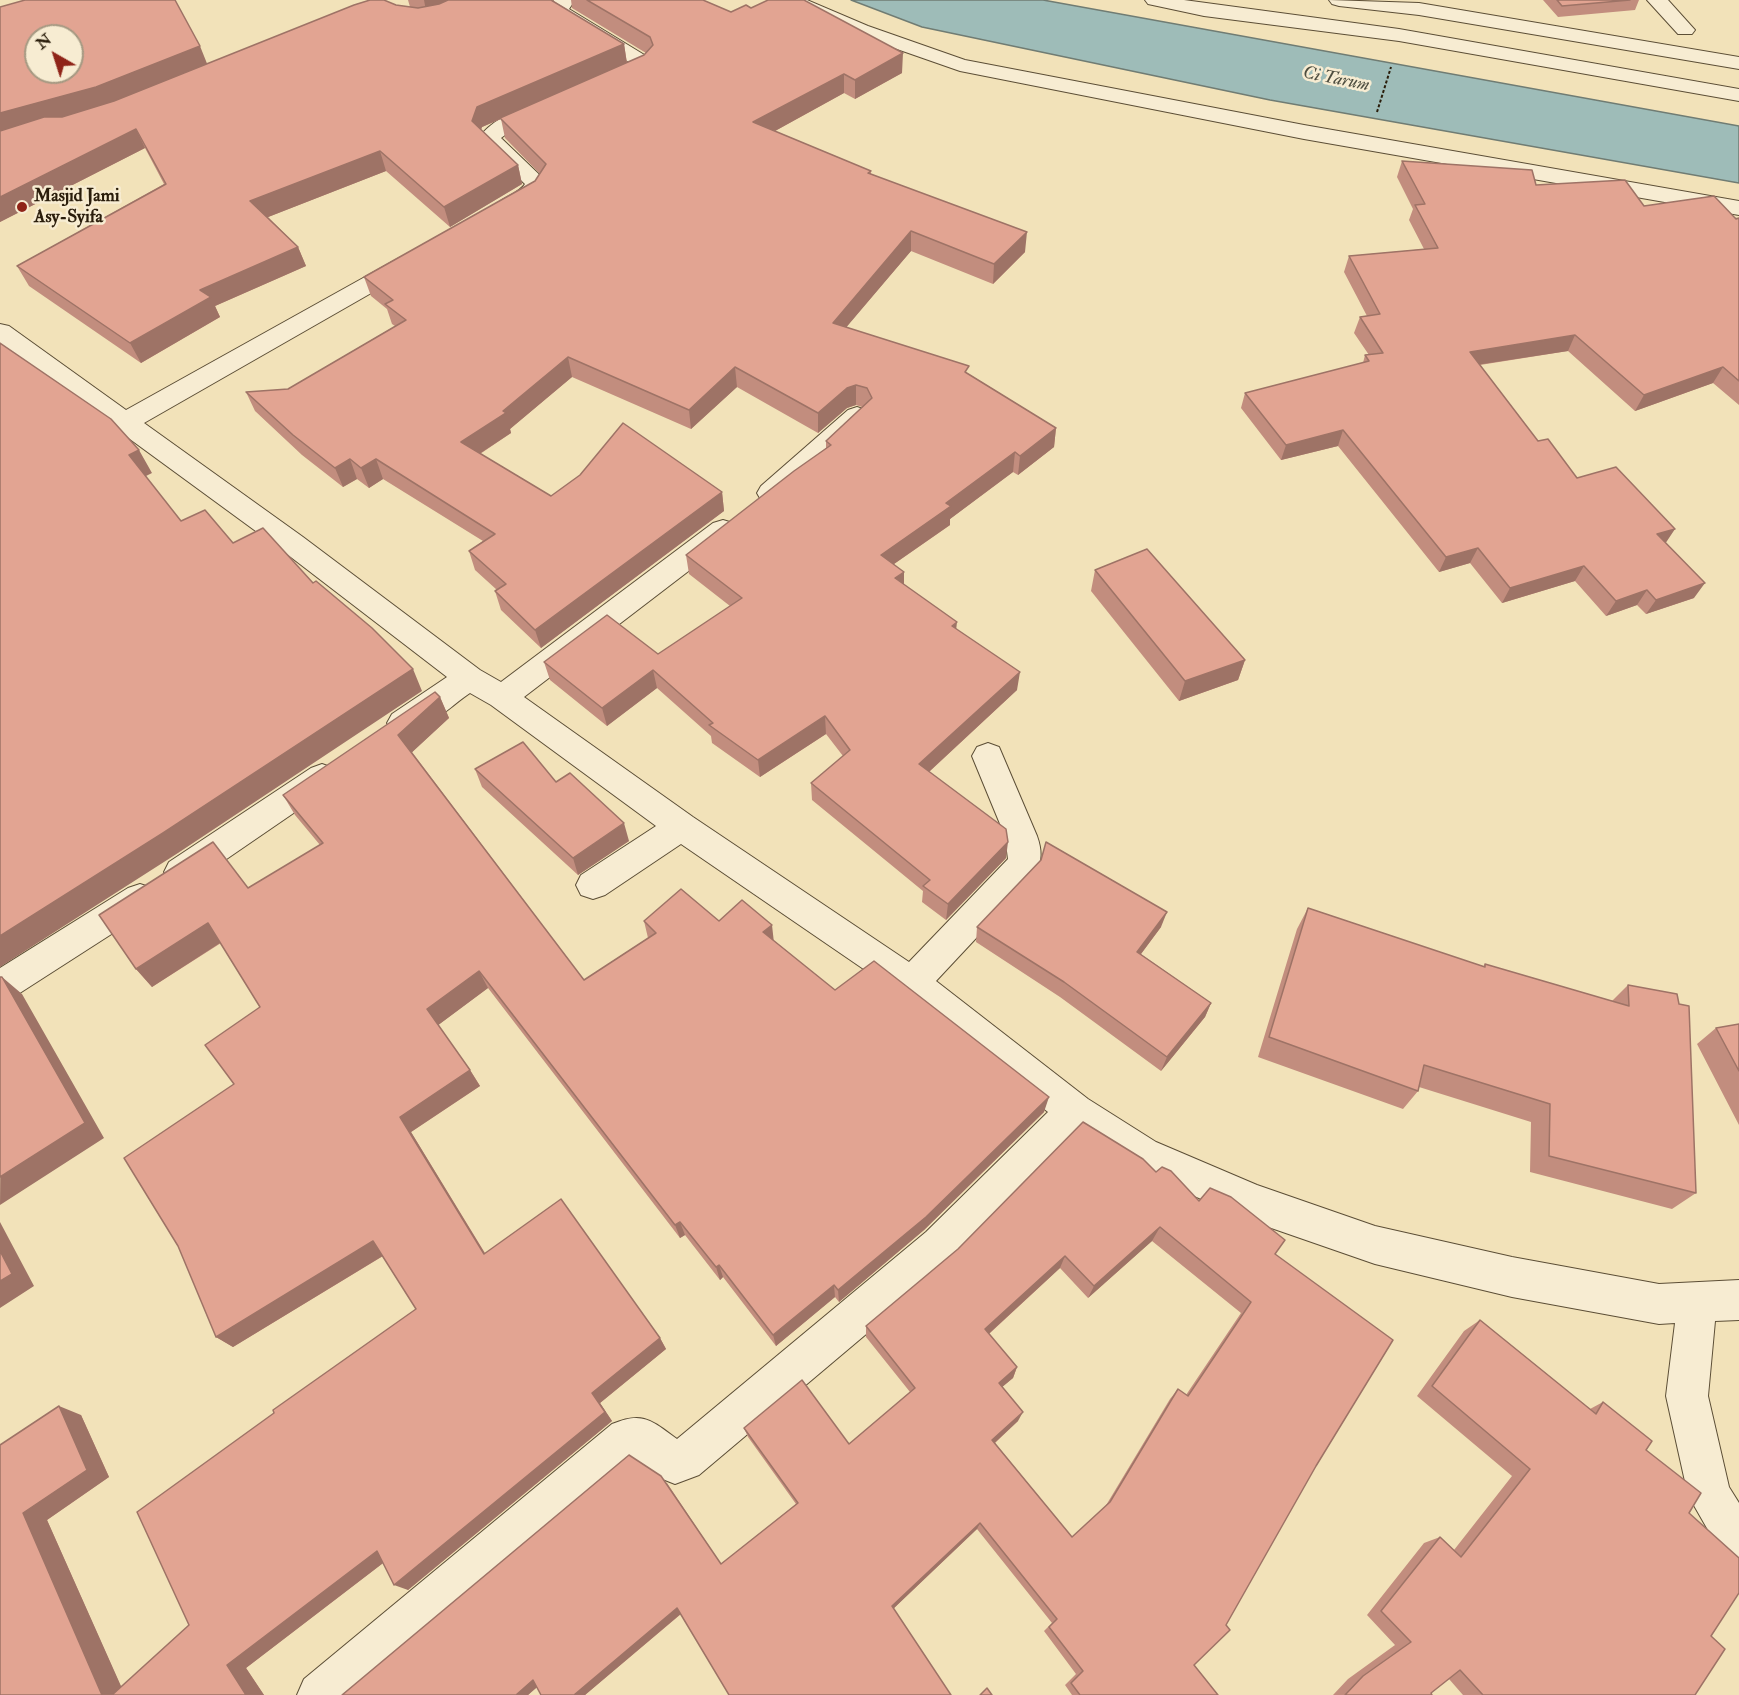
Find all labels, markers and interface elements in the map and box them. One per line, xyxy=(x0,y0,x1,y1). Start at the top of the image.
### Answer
north arrow xyxy=(24,24,84,84)
text: N xyxy=(32,29,56,54)
water label: Ci Tarum xyxy=(1301,63,1371,97)
place label: Masjid Jami Asy-Syifa xyxy=(34,186,119,228)
marker: Masjid Jami Asy-Syifa xyxy=(15,200,29,214)

